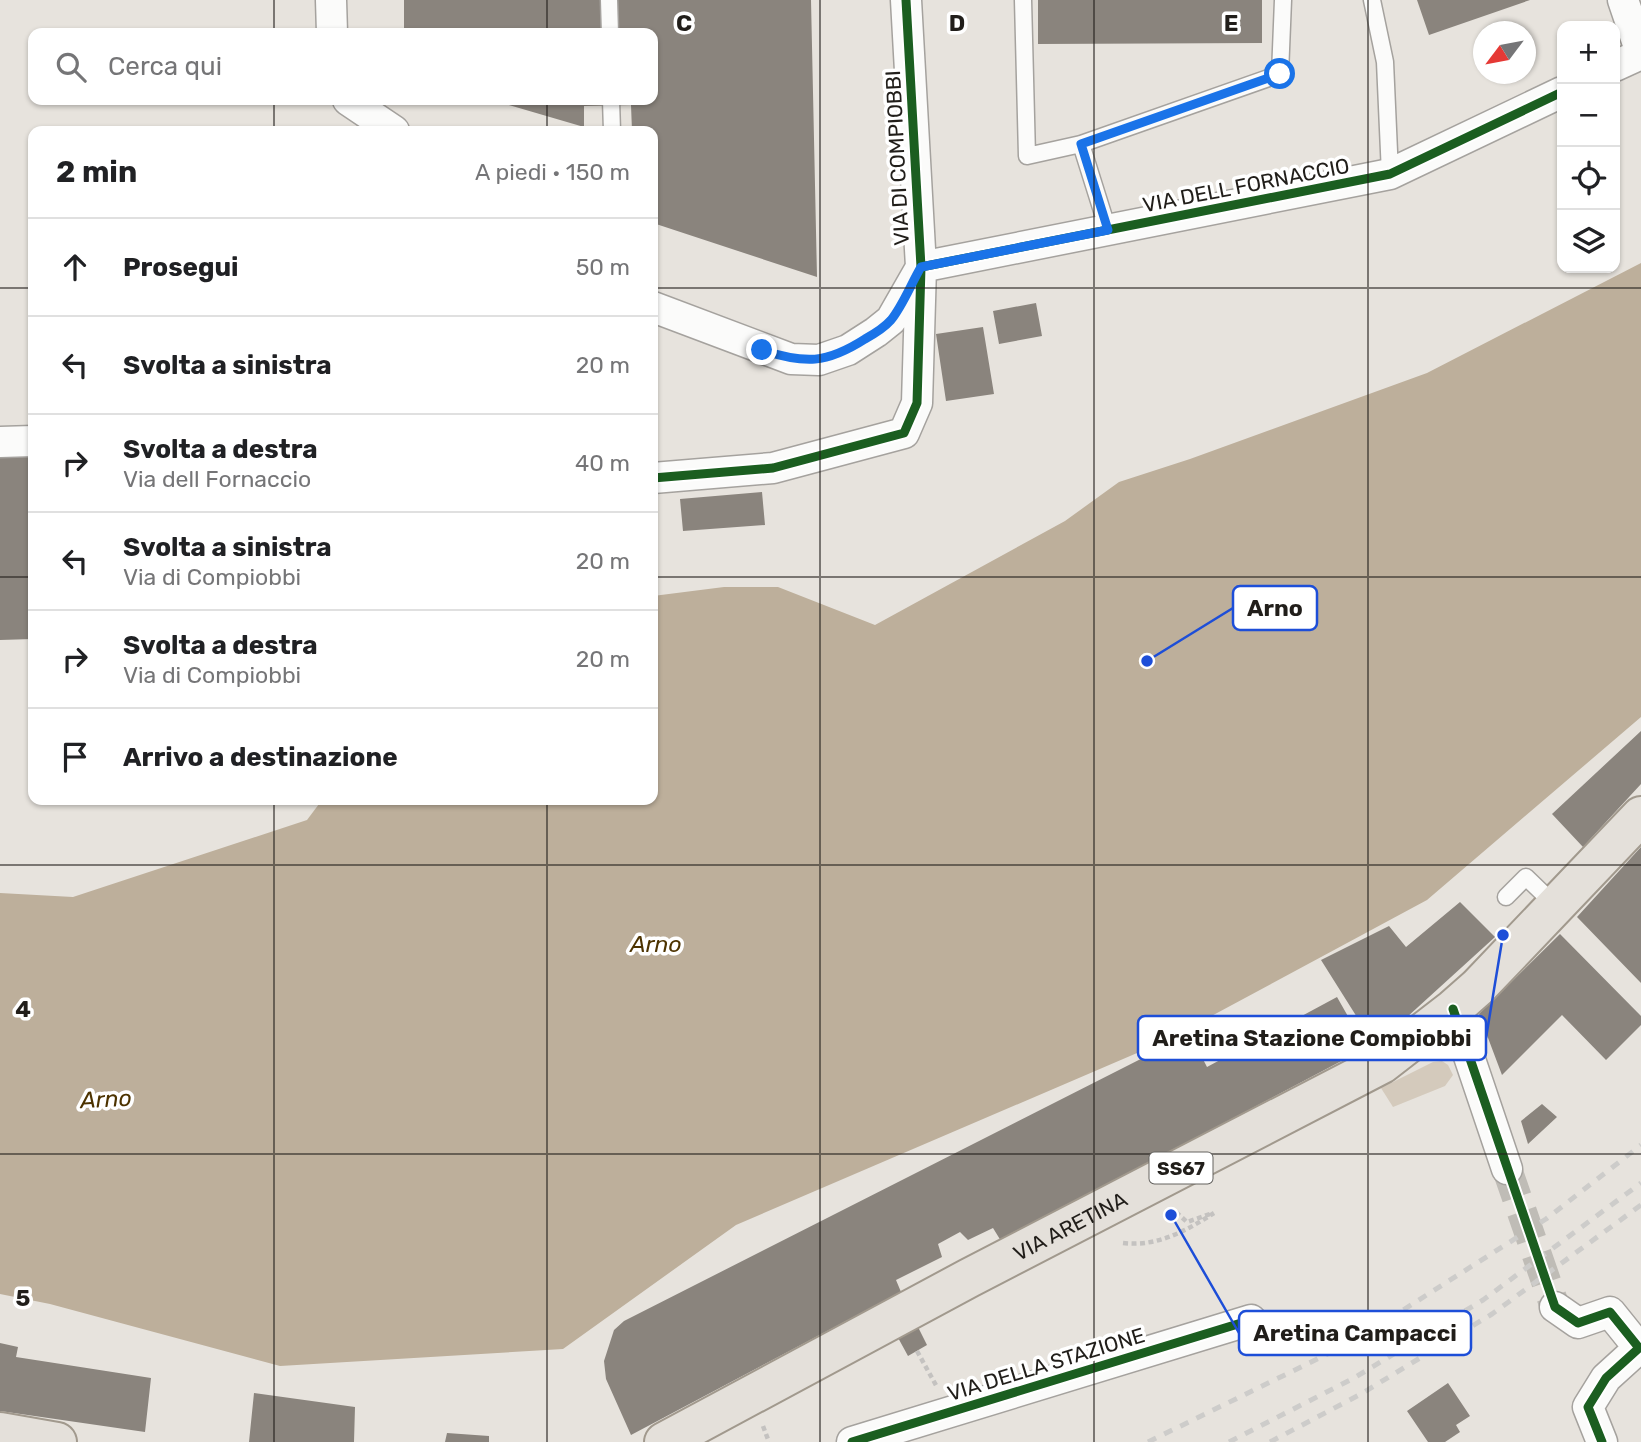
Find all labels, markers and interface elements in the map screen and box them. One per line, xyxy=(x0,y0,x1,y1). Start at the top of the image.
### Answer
text: C xyxy=(676,9,692,37)
text: D xyxy=(949,9,965,37)
text: E xyxy=(1224,9,1238,37)
north arrow xyxy=(1473,21,1536,84)
map controls xyxy=(1557,21,1620,273)
button: + xyxy=(1557,21,1620,84)
search box xyxy=(28,28,658,105)
icon: search xyxy=(52,48,90,86)
text: Cerca qui xyxy=(108,51,222,82)
route start xyxy=(1264,58,1295,89)
street label: VIA DI COMPIOBBI xyxy=(880,70,914,246)
button: − xyxy=(1557,84,1620,147)
button: locate xyxy=(1557,147,1620,210)
street label: VIA DELL FORNACCIO xyxy=(1141,153,1351,217)
text: 2 min xyxy=(56,154,137,190)
text: A piedi · 150 m xyxy=(475,158,630,186)
button: layers xyxy=(1557,210,1620,273)
icon: ahead xyxy=(56,248,94,286)
text: Prosegui xyxy=(123,252,239,283)
text: 50 m xyxy=(576,253,630,281)
route end xyxy=(746,334,777,365)
icon: left xyxy=(56,346,94,384)
text: Svolta a sinistra xyxy=(123,350,332,381)
text: 20 m xyxy=(576,351,630,379)
text: Svolta a destra xyxy=(123,434,318,465)
icon: right xyxy=(56,444,94,482)
text: 40 m xyxy=(575,449,630,477)
text: Via dell Fornaccio xyxy=(123,465,311,493)
text: Svolta a sinistra xyxy=(123,532,332,563)
icon: left xyxy=(56,542,94,580)
text: 20 m xyxy=(576,547,630,575)
text: Via di Compiobbi xyxy=(123,563,301,591)
callout: Arno xyxy=(1233,586,1317,630)
text: Arno xyxy=(1247,594,1303,622)
text: Svolta a destra xyxy=(123,630,318,661)
icon: right xyxy=(56,640,94,678)
text: 20 m xyxy=(576,645,630,673)
text: Via di Compiobbi xyxy=(123,661,301,689)
icon: arrive xyxy=(56,738,94,776)
text: Arrivo a destinazione xyxy=(123,742,398,773)
water label: Arno xyxy=(629,930,682,958)
text: 4 xyxy=(15,995,31,1023)
callout: Aretina Stazione Compiobbi xyxy=(1138,1016,1486,1060)
text: Aretina Stazione Compiobbi xyxy=(1152,1024,1472,1052)
water label: Arno xyxy=(79,1084,132,1114)
road number: SS67 xyxy=(1150,1152,1212,1184)
street label: VIA ARETINA xyxy=(1009,1186,1131,1265)
text: 5 xyxy=(16,1284,31,1312)
callout: Aretina Campacci xyxy=(1239,1311,1471,1355)
text: Aretina Campacci xyxy=(1253,1319,1457,1347)
street label: VIA DELLA STAZIONE xyxy=(944,1322,1148,1406)

